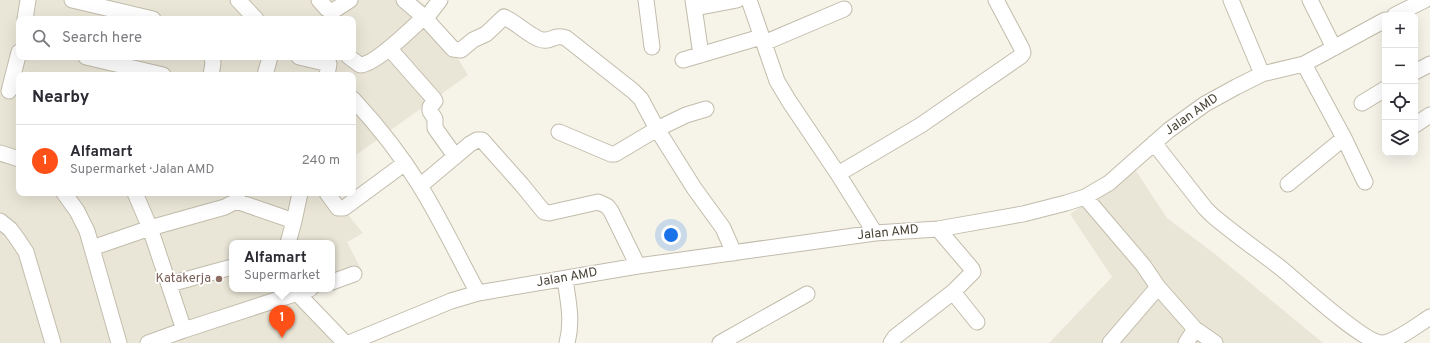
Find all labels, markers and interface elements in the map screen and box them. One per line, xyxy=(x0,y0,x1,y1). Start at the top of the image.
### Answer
map controls xyxy=(1382,12,1418,156)
button: + xyxy=(1382,12,1418,48)
search box xyxy=(16,16,356,60)
icon: search xyxy=(30,27,52,49)
text: Search here xyxy=(62,29,142,48)
button: − xyxy=(1382,48,1418,84)
button: locate xyxy=(1382,84,1418,120)
text: Nearby xyxy=(32,87,89,109)
street label: Jalan AMD xyxy=(1162,91,1222,139)
button: layers xyxy=(1382,120,1418,156)
text: Alfamart xyxy=(70,143,133,162)
text: 1 xyxy=(42,153,48,169)
text: 240 m xyxy=(302,153,340,169)
text: Supermarket · Jalan AMD xyxy=(70,162,214,178)
street label: Jalan AMD xyxy=(856,222,920,244)
your location xyxy=(661,225,681,245)
popup xyxy=(229,240,335,292)
text: Alfamart xyxy=(244,249,307,268)
street label: Jalan AMD xyxy=(535,265,599,291)
text: Supermarket xyxy=(244,268,320,284)
place label: Katakerja xyxy=(156,271,211,287)
marker: Katakerja xyxy=(214,274,224,284)
pin: 1 xyxy=(269,305,295,338)

